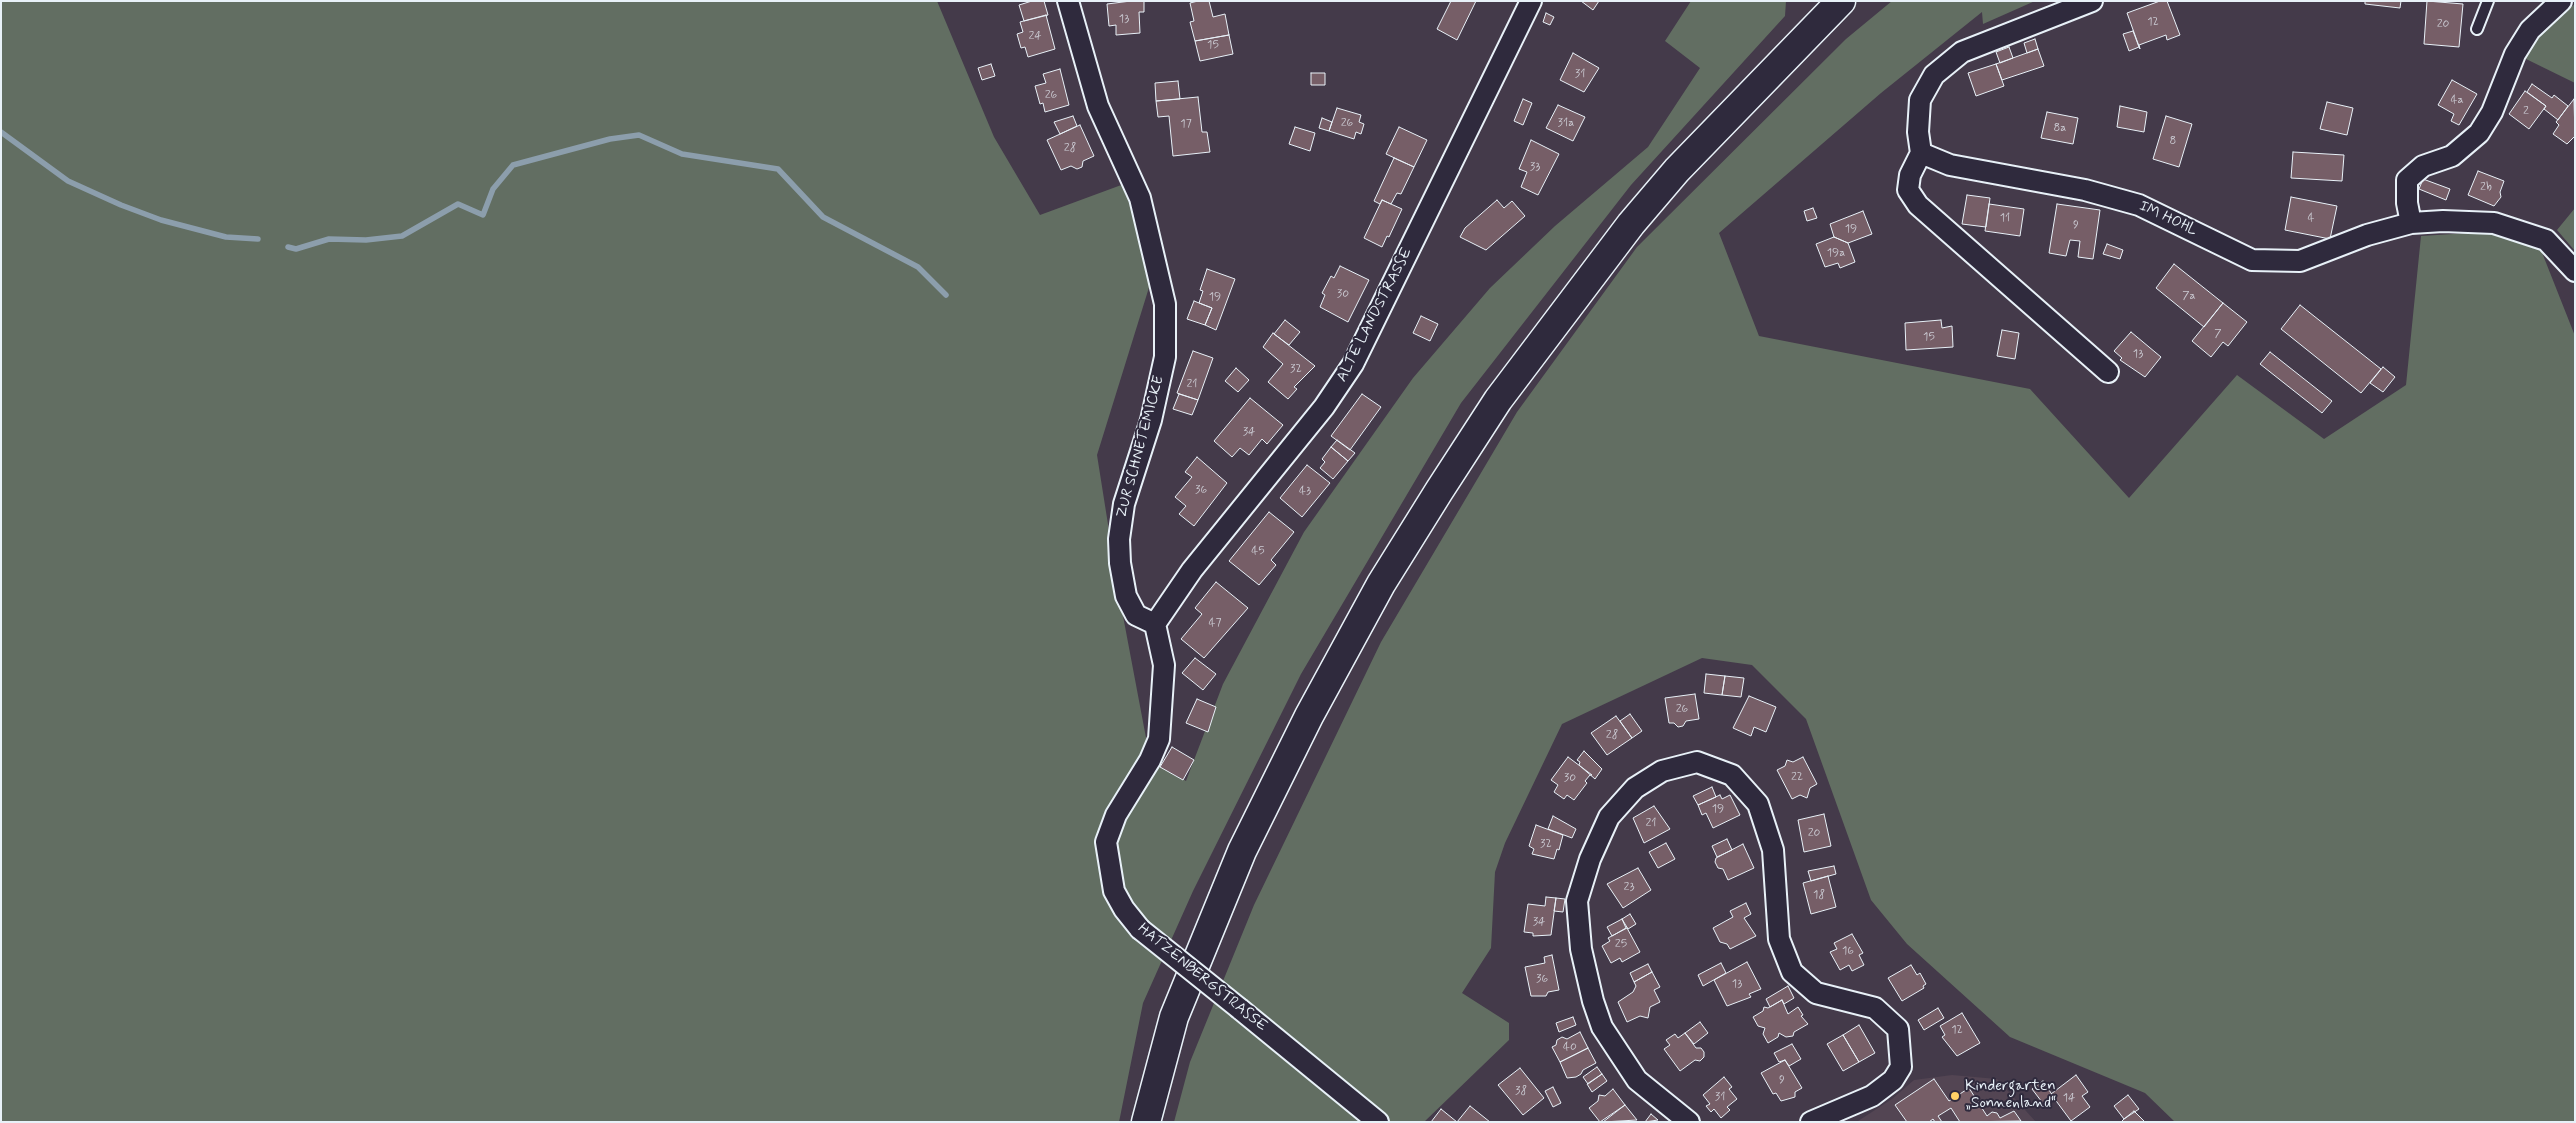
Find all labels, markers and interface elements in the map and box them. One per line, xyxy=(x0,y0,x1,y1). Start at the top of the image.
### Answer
house number: 13 xyxy=(1119,12,1129,26)
house number: 12 xyxy=(2147,15,2159,29)
house number: 20 xyxy=(2437,17,2449,31)
house number: 24 xyxy=(1028,29,1042,43)
house number: 15 xyxy=(1207,38,1219,52)
house number: 31 xyxy=(1575,67,1585,81)
house number: 26 xyxy=(1045,88,1057,102)
house number: 4a xyxy=(2450,93,2464,107)
house number: 2 xyxy=(2523,104,2529,118)
house number: 26 xyxy=(1341,116,1353,130)
house number: 31a xyxy=(1558,116,1574,130)
house number: 17 xyxy=(1180,117,1192,131)
house number: 8a xyxy=(2054,121,2066,135)
house number: 8 xyxy=(2170,134,2176,148)
house number: 28 xyxy=(1064,141,1076,155)
house number: 33 xyxy=(1530,160,1540,174)
house number: 2b xyxy=(2480,180,2492,194)
street label: IM HOHL xyxy=(2136,198,2200,240)
house number: 11 xyxy=(2000,211,2010,225)
house number: 4 xyxy=(2308,211,2314,225)
house number: 9 xyxy=(2073,218,2079,232)
house number: 19 xyxy=(1845,222,1857,236)
street label: ALTE LANDSTRASSE xyxy=(1333,245,1417,385)
house number: 19a xyxy=(1827,246,1845,260)
house number: 30 xyxy=(1337,287,1349,301)
house number: 7a xyxy=(2182,289,2196,303)
house number: 19 xyxy=(1209,290,1221,304)
house number: 7 xyxy=(2214,327,2222,341)
house number: 15 xyxy=(1923,330,1935,344)
house number: 13 xyxy=(2133,347,2143,361)
house number: 32 xyxy=(1290,362,1302,376)
street label: ZUR SCHNETEMICKE xyxy=(1113,374,1169,520)
house number: 21 xyxy=(1186,377,1198,391)
house number: 34 xyxy=(1243,425,1255,439)
house number: 36 xyxy=(1195,483,1207,497)
house number: 43 xyxy=(1299,484,1311,498)
house number: 45 xyxy=(1251,544,1265,558)
house number: 47 xyxy=(1208,616,1222,630)
house number: 26 xyxy=(1676,702,1688,716)
house number: 28 xyxy=(1606,728,1618,742)
house number: 22 xyxy=(1791,770,1803,784)
house number: 30 xyxy=(1564,771,1576,785)
house number: 19 xyxy=(1712,802,1724,816)
house number: 21 xyxy=(1645,816,1657,830)
house number: 20 xyxy=(1808,826,1820,840)
house number: 32 xyxy=(1540,837,1552,851)
house number: 23 xyxy=(1624,880,1634,894)
house number: 18 xyxy=(1813,888,1825,902)
house number: 34 xyxy=(1533,915,1545,929)
street label: HATZENBERGSTRASSE xyxy=(1134,920,1270,1036)
house number: 25 xyxy=(1615,937,1627,951)
house number: 16 xyxy=(1842,944,1854,958)
house number: 36 xyxy=(1536,972,1548,986)
house number: 13 xyxy=(1732,977,1742,991)
house number: 12 xyxy=(1951,1023,1963,1037)
house number: 40 xyxy=(1563,1040,1577,1054)
house number: 9 xyxy=(1779,1073,1785,1087)
place label: Kindergarten „Sonnenland“ xyxy=(1965,1078,2056,1113)
house number: 38 xyxy=(1515,1084,1527,1098)
house number: 31 xyxy=(1715,1090,1725,1104)
marker: Kindergarten „Sonnenland“ xyxy=(1949,1090,1961,1102)
house number: 14 xyxy=(2063,1091,2075,1105)

